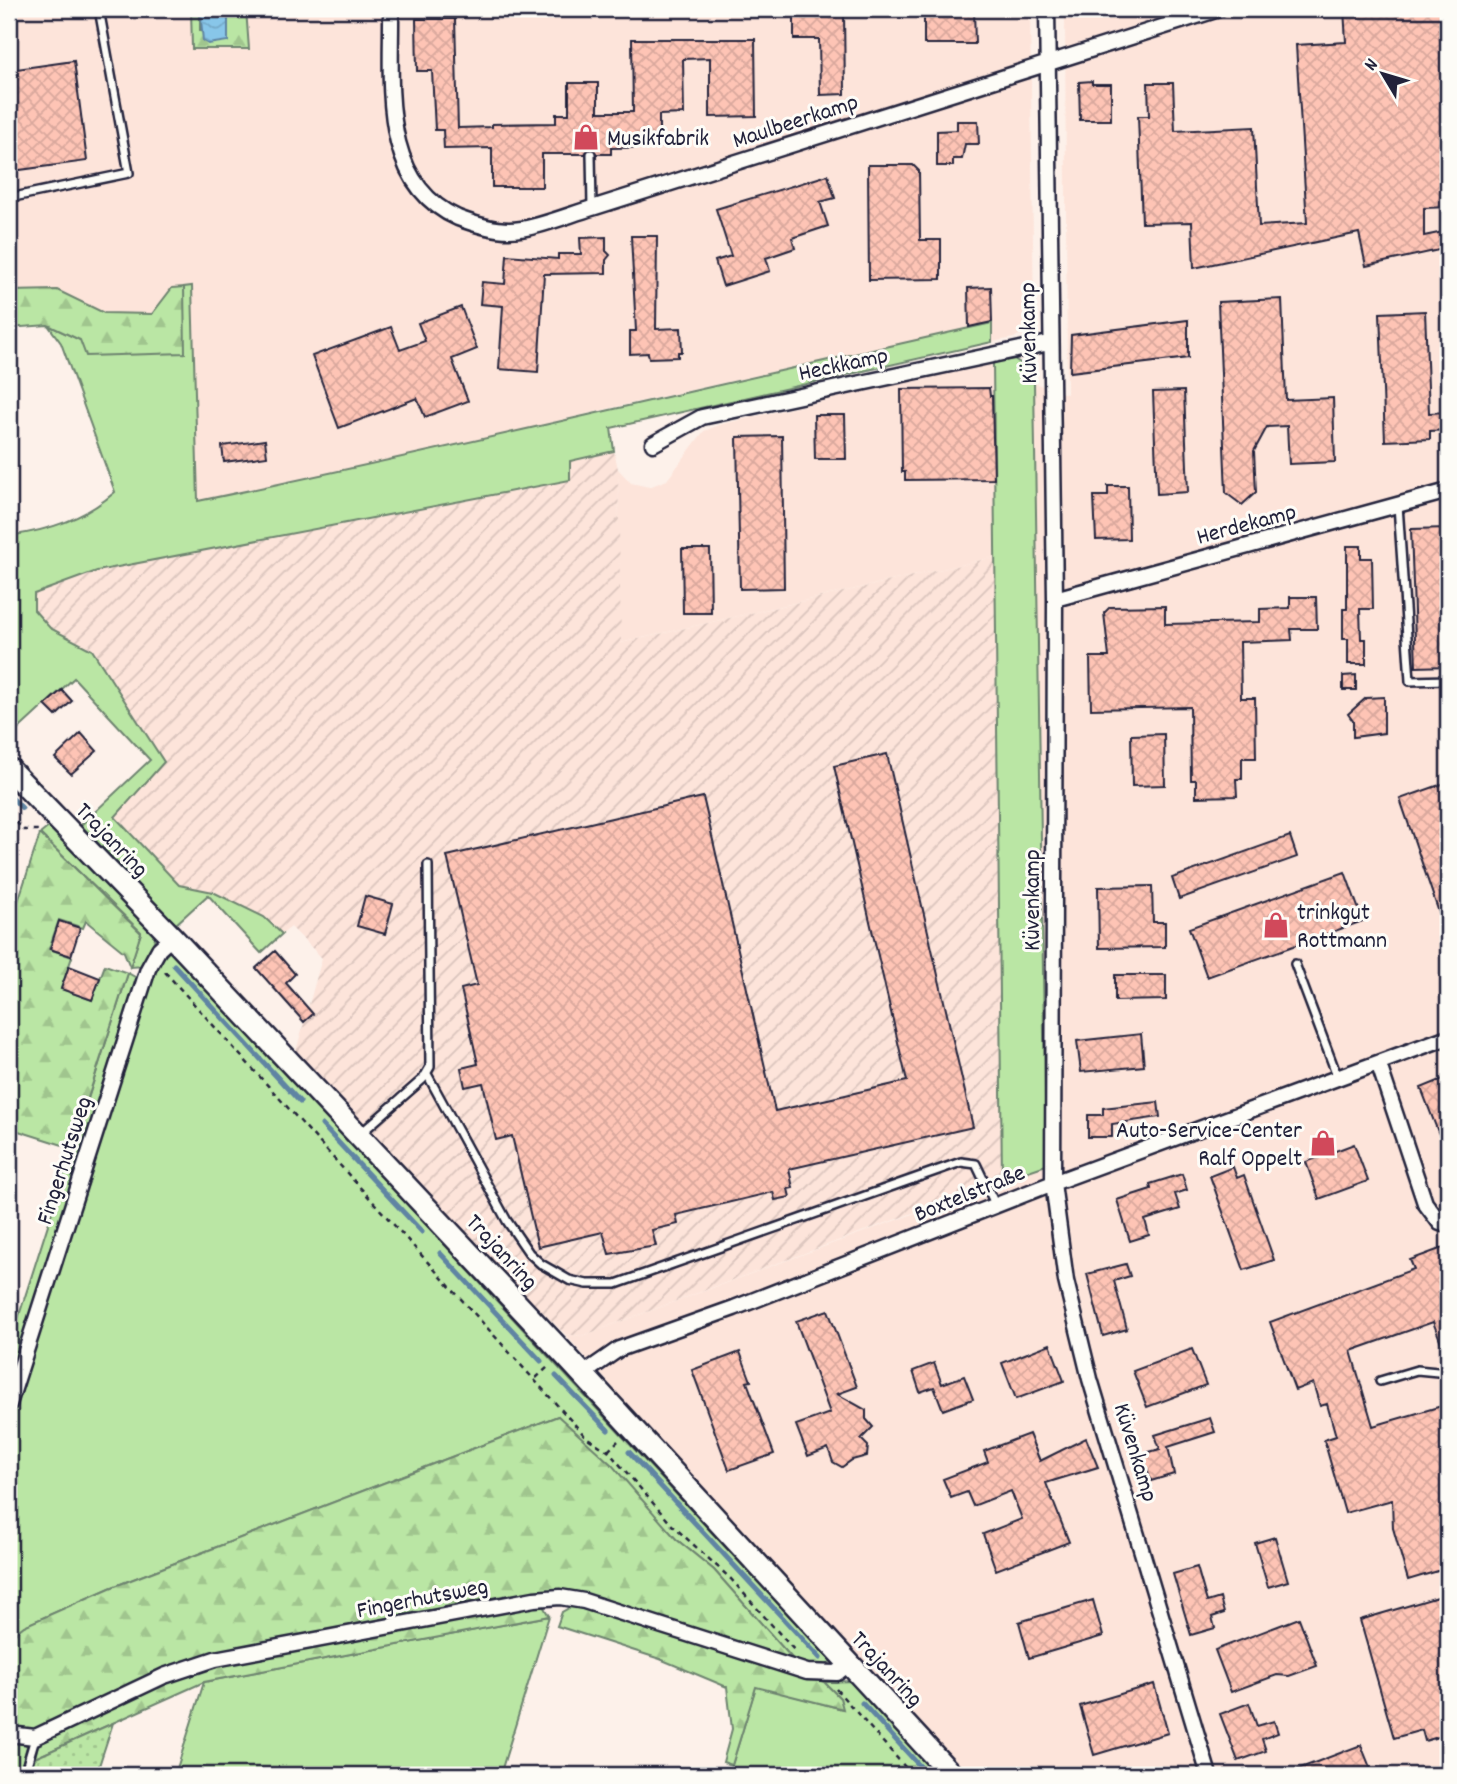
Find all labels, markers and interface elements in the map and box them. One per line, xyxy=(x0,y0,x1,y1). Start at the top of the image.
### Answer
north arrow xyxy=(1348,38,1418,108)
text: N xyxy=(1359,54,1386,78)
street label: Maulbeerkamp xyxy=(729,87,863,159)
shop icon: Musikfabrik xyxy=(571,122,601,152)
place label: Musikfabrik xyxy=(607,123,709,157)
street label: Küvenkamp xyxy=(1012,282,1048,384)
street label: Heckkamp xyxy=(796,340,892,392)
street label: Herdekamp xyxy=(1193,496,1301,556)
street label: Trajanring xyxy=(66,796,155,886)
street label: Küvenkamp xyxy=(1017,849,1051,951)
place label: trinkgut Rottmann xyxy=(1297,897,1387,959)
shop icon: trinkgut Rottmann xyxy=(1261,910,1291,940)
street label: Fingerhutsweg xyxy=(29,1092,103,1229)
place label: Auto-Service-Center Ralf Oppelt xyxy=(1116,1115,1302,1177)
shop icon: Auto-Service-Center Ralf Oppelt xyxy=(1308,1128,1338,1158)
street label: Boxtelstraße xyxy=(909,1157,1031,1232)
street label: Trajanring xyxy=(457,1207,545,1299)
street label: Küvenkamp xyxy=(1103,1399,1165,1506)
street label: Fingerhutsweg xyxy=(354,1571,491,1629)
street label: Trajanring xyxy=(842,1624,930,1716)

